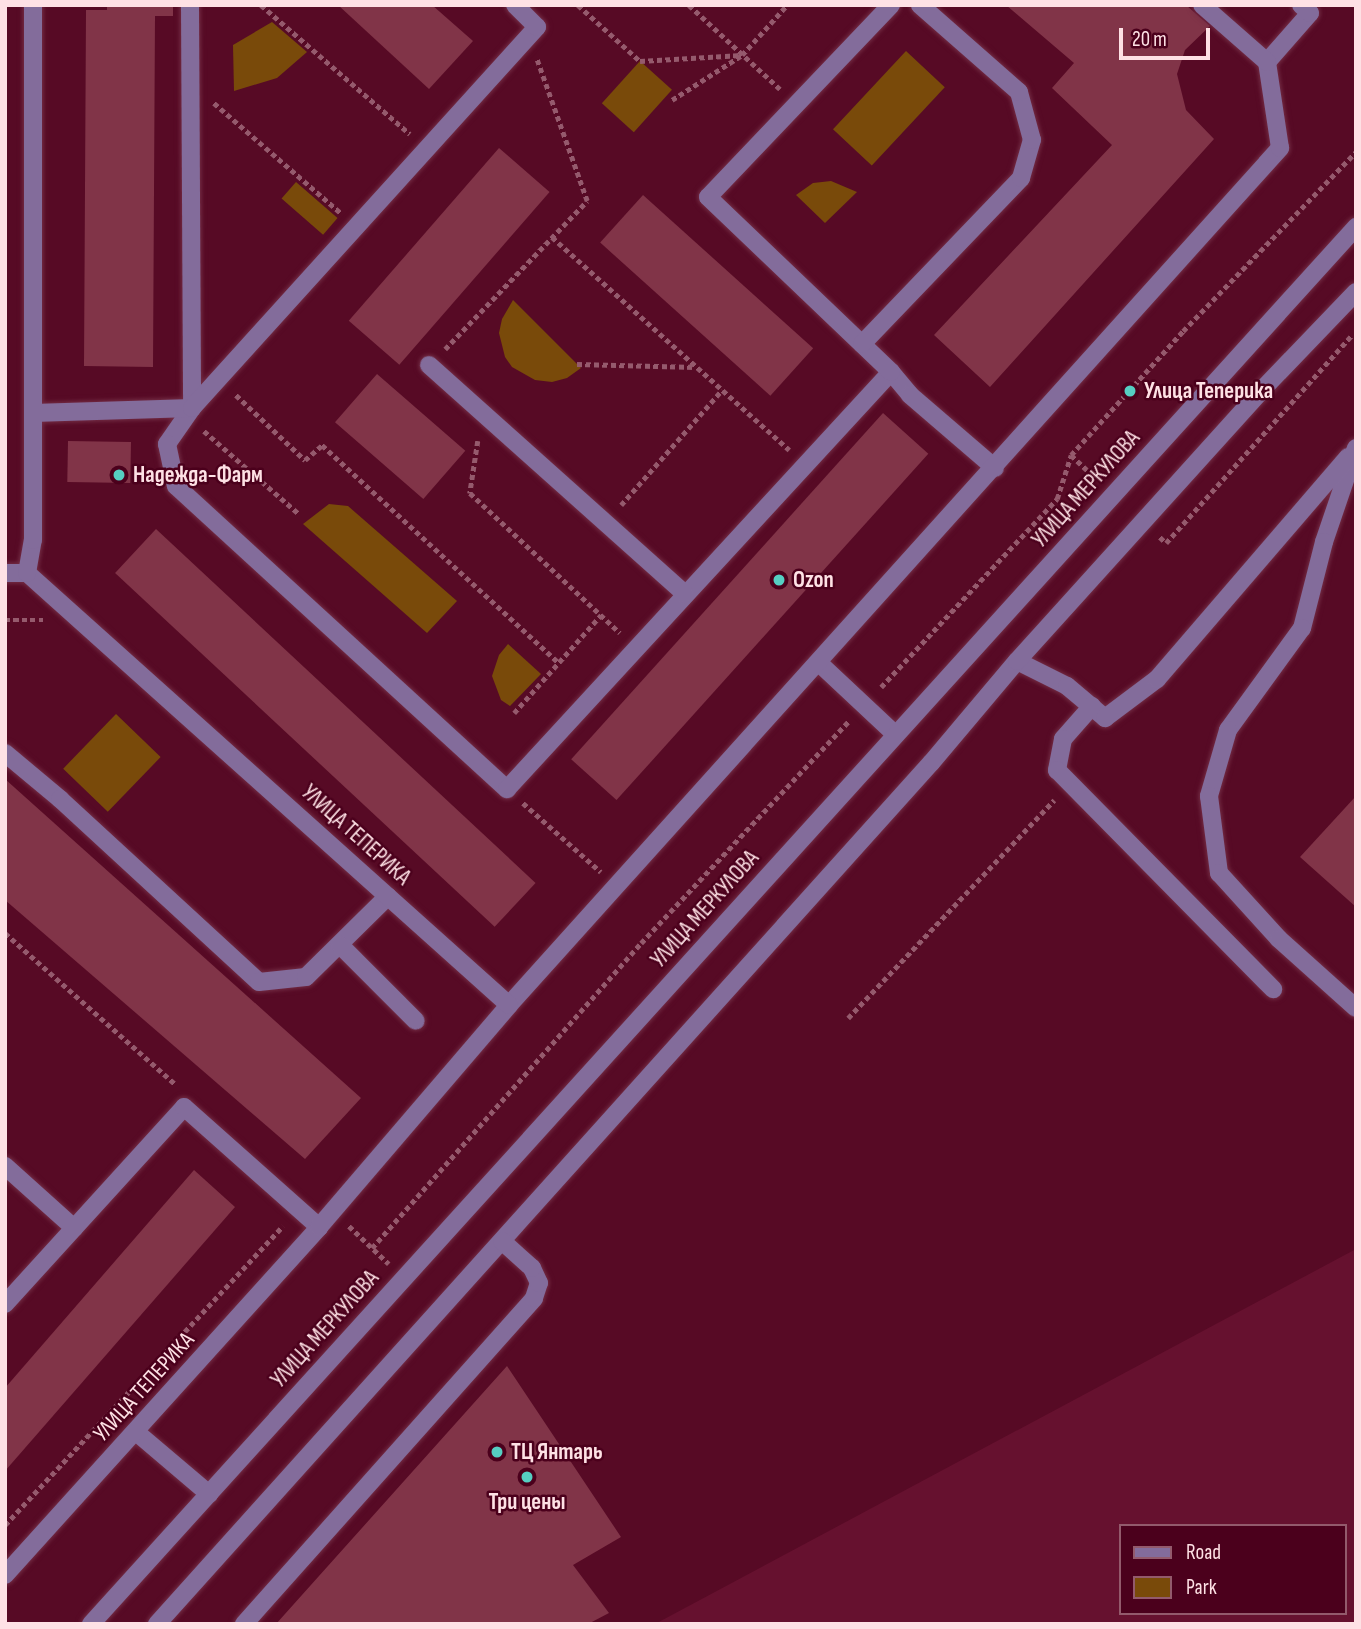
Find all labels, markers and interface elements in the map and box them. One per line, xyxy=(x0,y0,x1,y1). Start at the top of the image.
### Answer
scale bar xyxy=(1123,14,1214,58)
text: 20 m xyxy=(1132,27,1167,52)
place label: Улица Теперика xyxy=(1144,377,1273,405)
marker: Улица Теперика xyxy=(1122,383,1138,399)
street label: УЛИЦА МЕРКУЛОВА xyxy=(1026,425,1146,553)
place label: Надежда-Фарм xyxy=(133,461,263,489)
marker: Надежда-Фарм xyxy=(111,467,127,483)
place label: Ozon xyxy=(793,566,834,594)
marker: Ozon xyxy=(771,572,787,588)
street label: УЛИЦА ТЕПЕРИКА xyxy=(296,779,416,891)
street label: УЛИЦА МЕРКУЛОВА xyxy=(645,845,765,973)
street label: УЛИЦА МЕРКУЛОВА xyxy=(265,1265,385,1393)
street label: УЛИЦА ТЕПЕРИКА xyxy=(88,1327,200,1447)
place label: ТЦ Янтарь xyxy=(511,1438,603,1466)
marker: ТЦ Янтарь xyxy=(489,1444,505,1460)
marker: Три цены xyxy=(519,1469,535,1485)
place label: Три цены xyxy=(489,1488,565,1516)
legend xyxy=(1120,1524,1347,1615)
text: Road xyxy=(1186,1540,1221,1565)
text: Park xyxy=(1186,1575,1217,1600)

